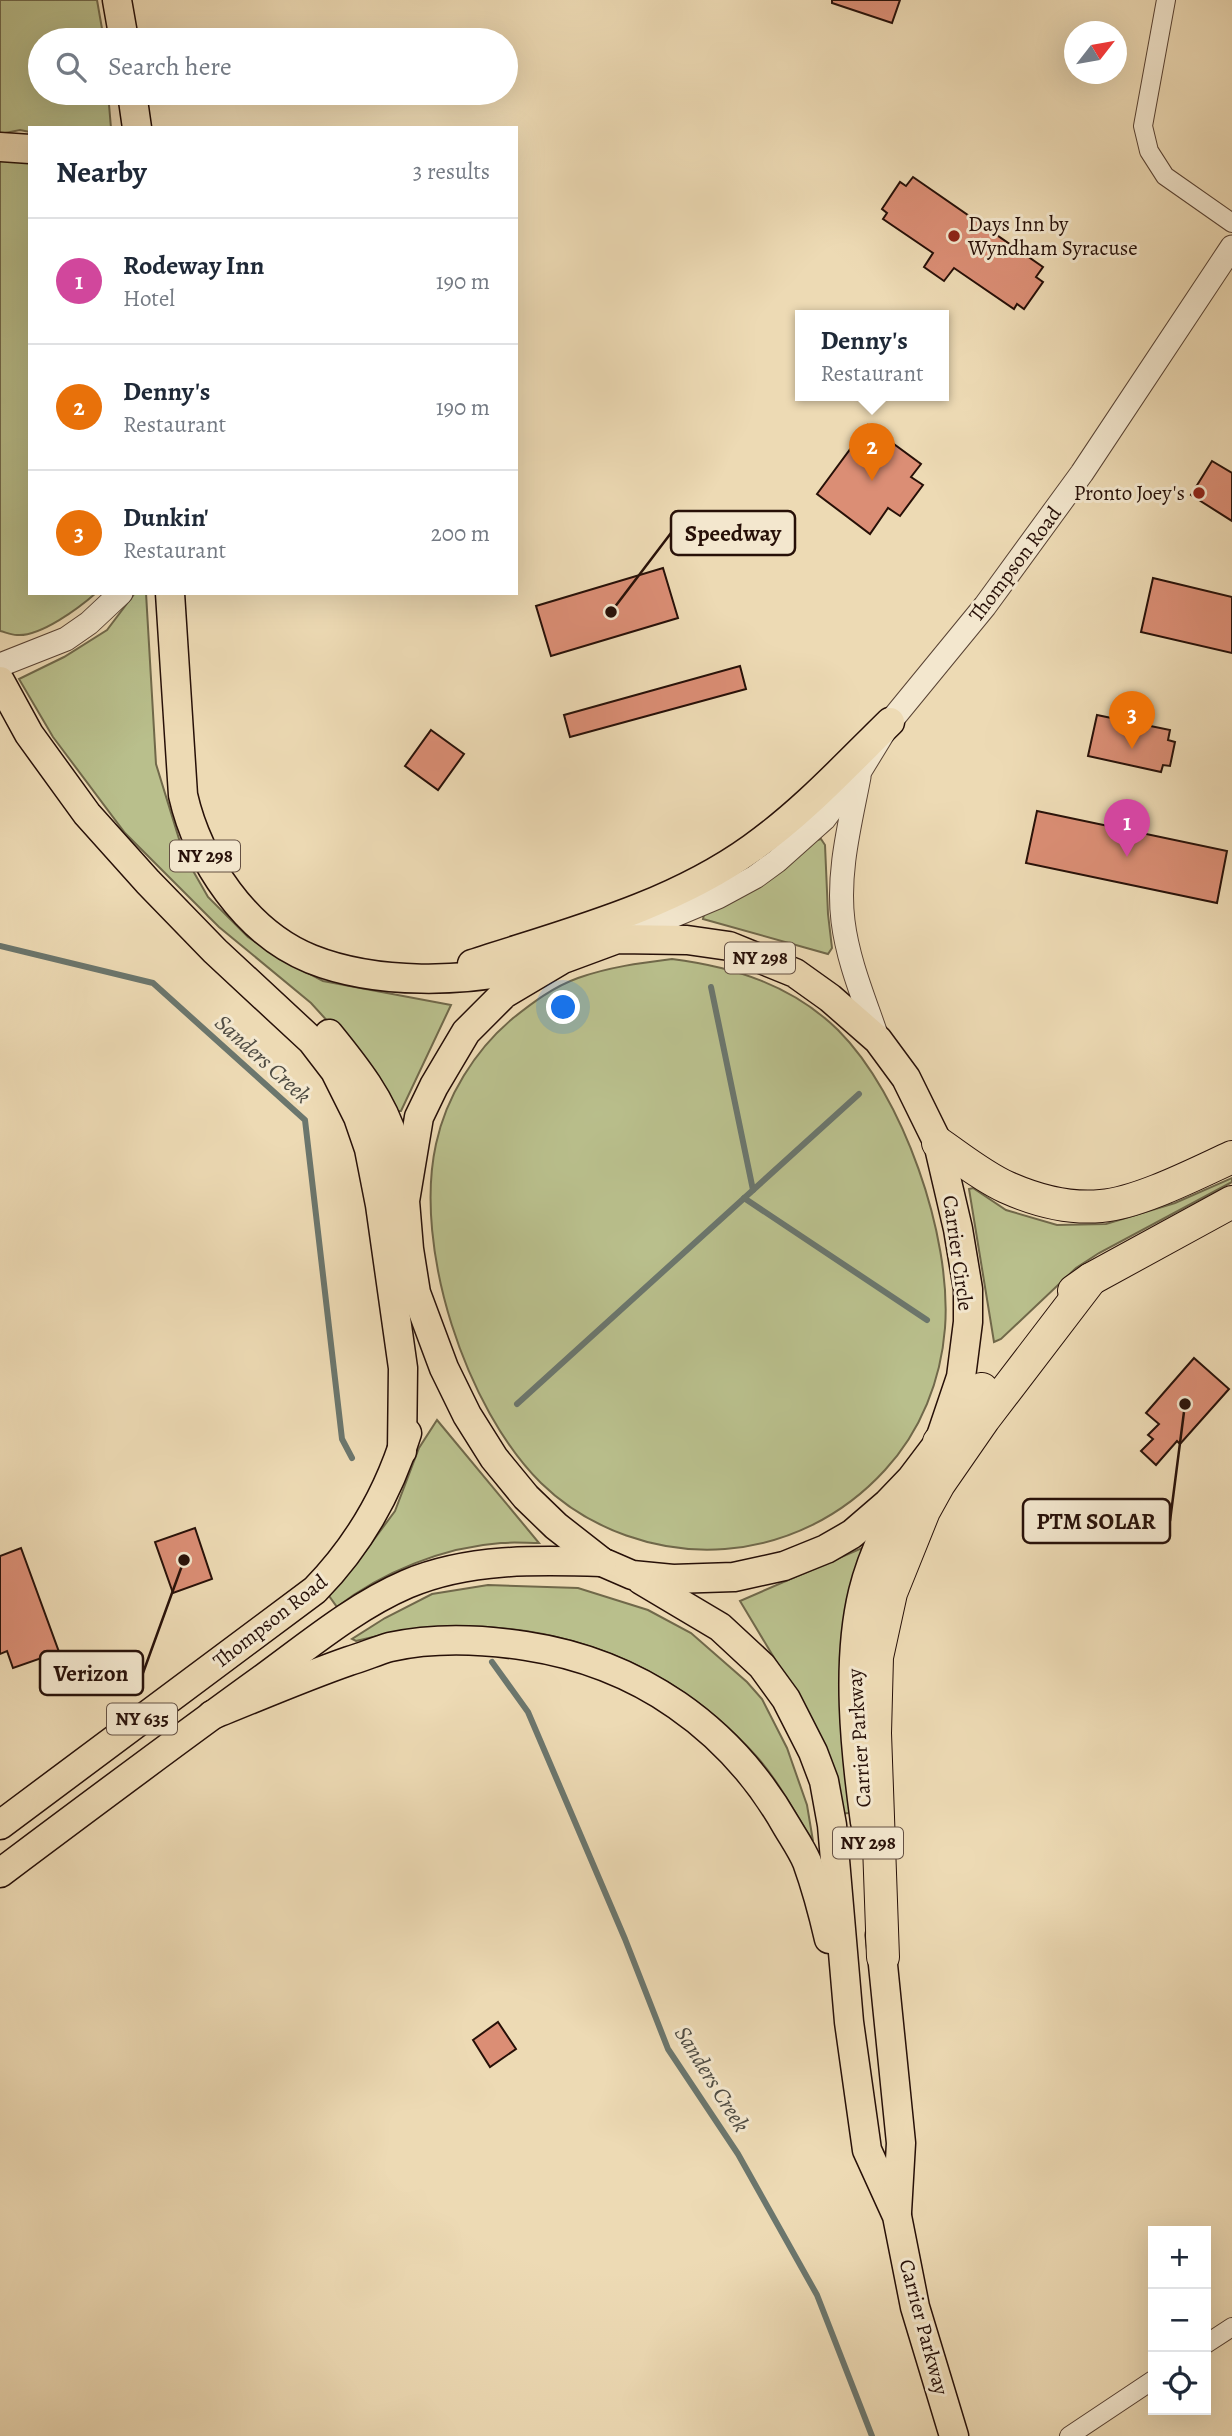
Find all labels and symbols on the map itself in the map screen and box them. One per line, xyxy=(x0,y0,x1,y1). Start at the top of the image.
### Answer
north arrow xyxy=(1064,21,1127,84)
place label: Days Inn by Wyndham Syracuse xyxy=(967,210,1138,262)
marker: Days Inn by Wyndham Syracuse xyxy=(946,228,962,244)
pin: 2 xyxy=(849,423,895,481)
place label: Pronto Joey's xyxy=(1074,479,1185,507)
marker: Pronto Joey's xyxy=(1191,485,1207,501)
street label: Thompson Road xyxy=(962,500,1068,628)
callout: Speedway xyxy=(671,511,795,555)
text: Speedway xyxy=(685,518,783,549)
pin: 3 xyxy=(1109,691,1155,749)
pin: 1 xyxy=(1104,799,1150,857)
road number: NY 298 xyxy=(170,841,240,872)
road number: NY 298 xyxy=(725,942,795,974)
your location xyxy=(546,990,580,1024)
water label: Sanders Creek xyxy=(208,1007,318,1111)
street label: Carrier Circle xyxy=(936,1193,980,1313)
callout: PTM SOLAR xyxy=(1023,1499,1170,1543)
text: PTM SOLAR xyxy=(1036,1506,1156,1537)
street label: Thompson Road xyxy=(207,1567,334,1675)
callout: Verizon xyxy=(40,1651,143,1695)
text: Verizon xyxy=(53,1658,129,1689)
street label: Carrier Parkway xyxy=(840,1667,878,1808)
road number: NY 635 xyxy=(107,1704,177,1735)
road number: NY 298 xyxy=(833,1828,903,1858)
water label: Sanders Creek xyxy=(667,2020,757,2138)
street label: Carrier Parkway xyxy=(892,2256,956,2398)

